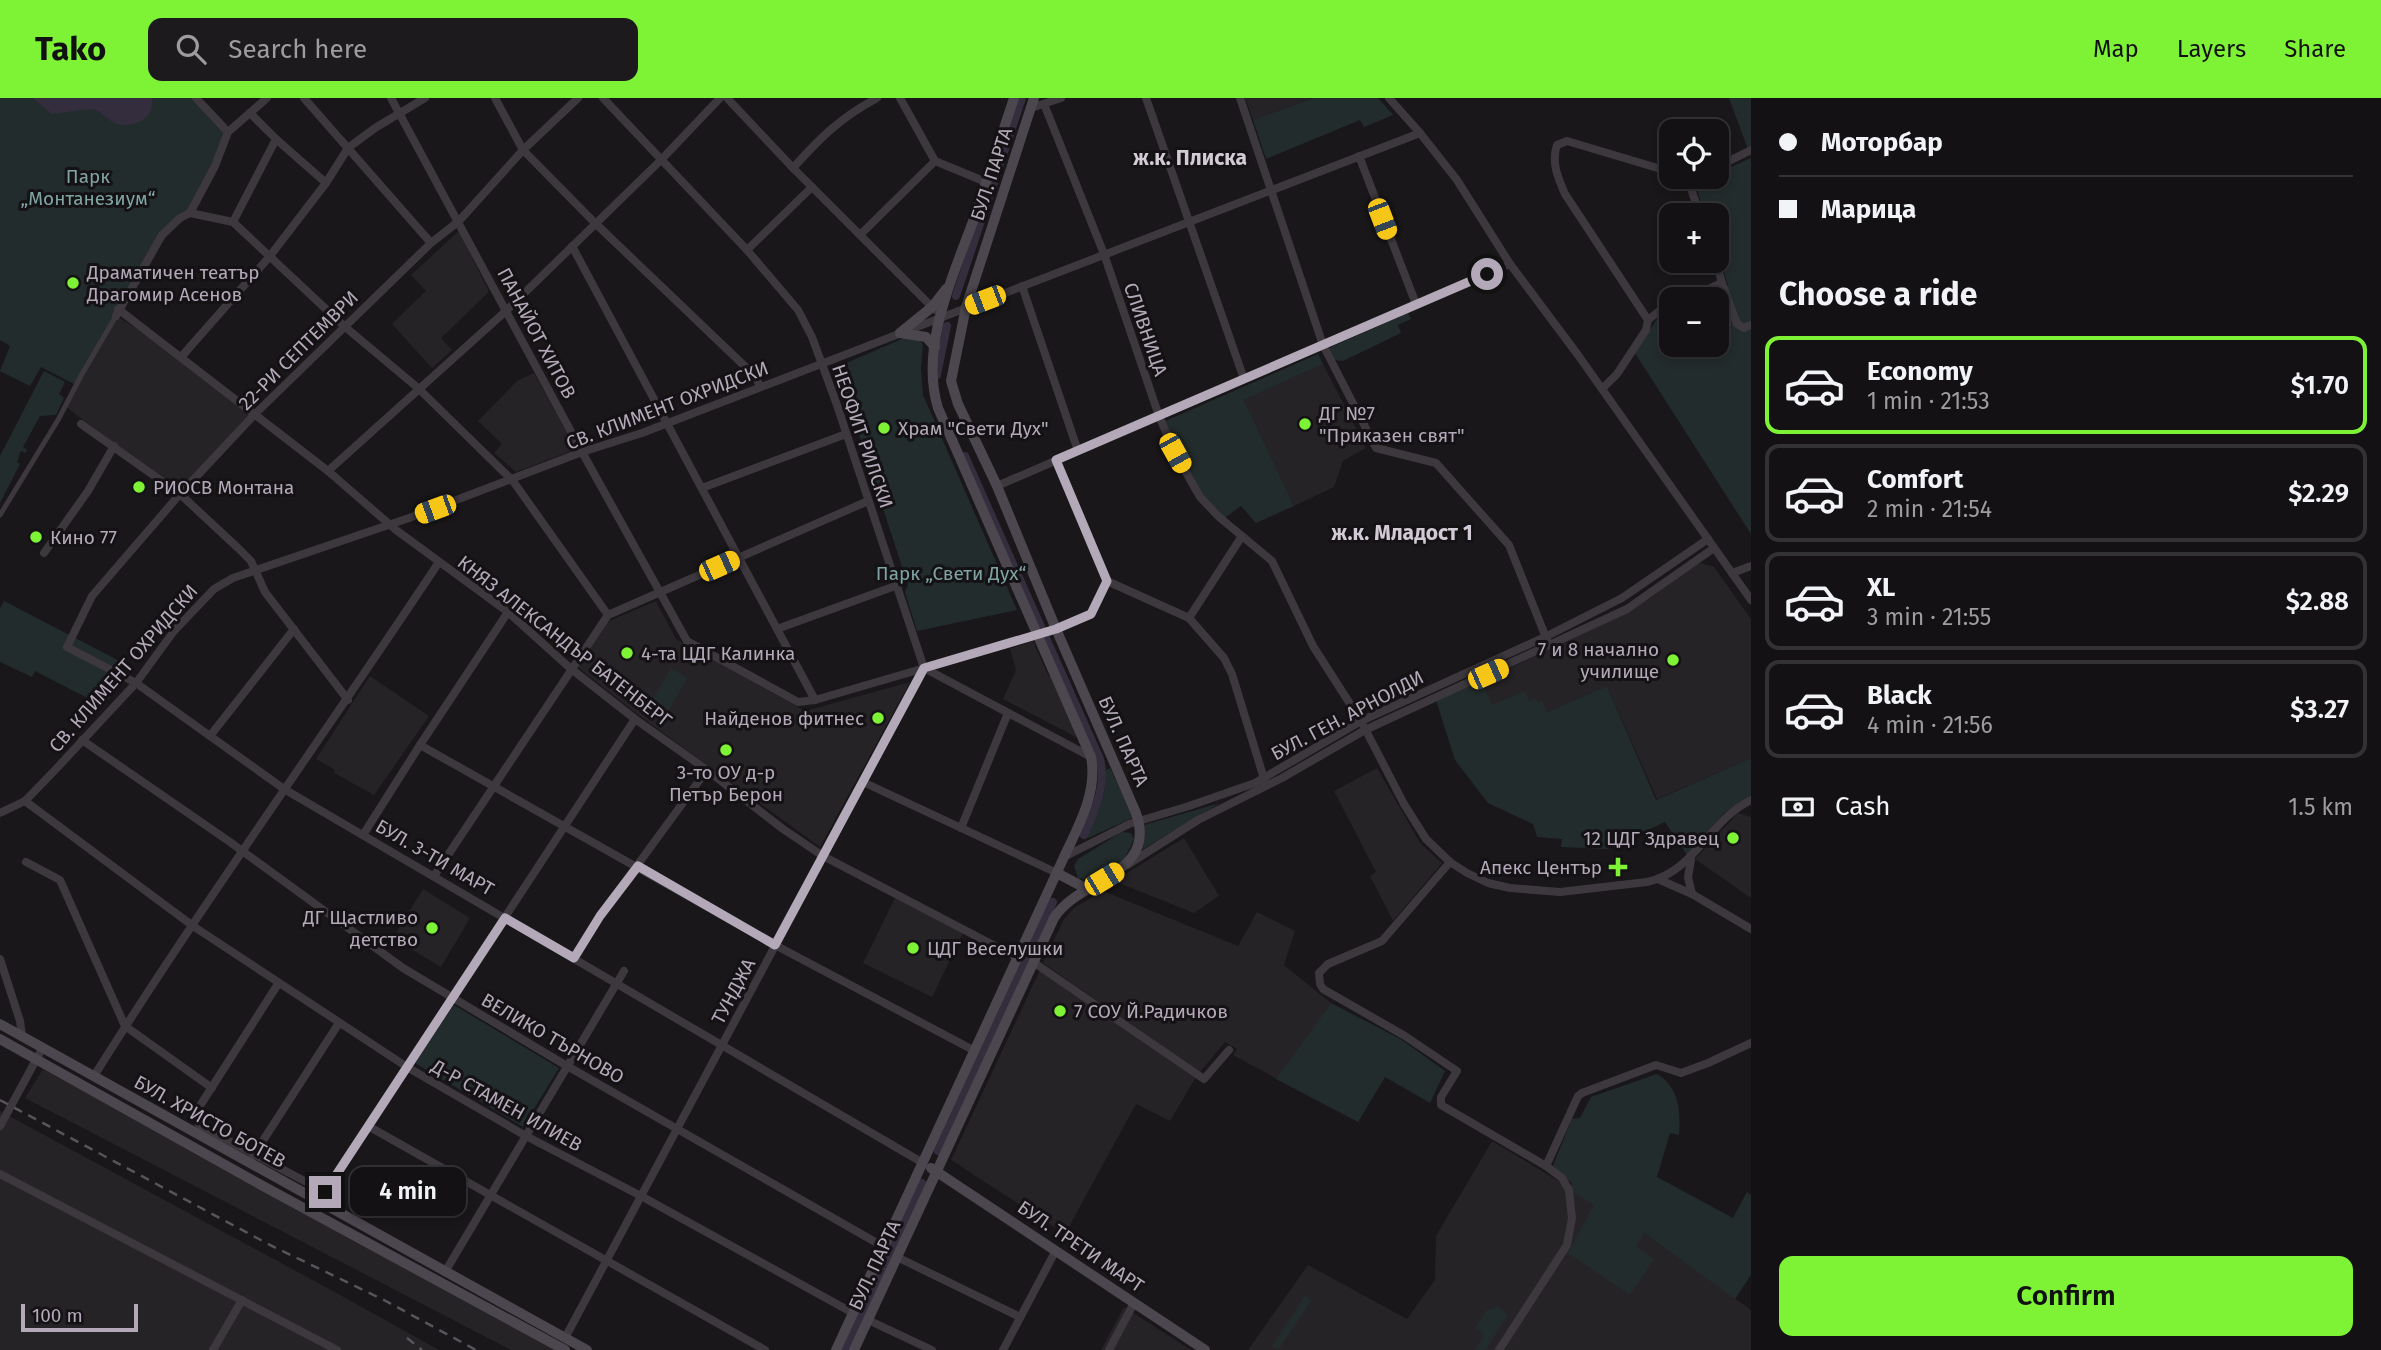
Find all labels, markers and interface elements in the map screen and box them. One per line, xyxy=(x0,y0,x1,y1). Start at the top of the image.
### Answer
search box xyxy=(148,18,638,81)
text: Tako xyxy=(35,29,106,69)
icon: search xyxy=(172,30,210,68)
text: Search here xyxy=(228,34,367,65)
text: Map xyxy=(2093,35,2139,63)
text: Layers xyxy=(2177,35,2246,63)
text: Share xyxy=(2284,35,2346,63)
map controls xyxy=(1659,119,1729,357)
button: locate xyxy=(1659,119,1729,189)
street label: БУЛ. ПАРТА xyxy=(966,125,1017,224)
text: Моторбар xyxy=(1821,127,1943,158)
district label: ж.к. Плиска xyxy=(1133,145,1247,171)
park label: Парк „Монтанезиум“ xyxy=(21,165,155,210)
text: Марица xyxy=(1821,194,1916,225)
car xyxy=(1365,196,1400,242)
button: + xyxy=(1659,203,1729,273)
route start xyxy=(1471,258,1503,290)
place label: Драматичен театър Драгомир Асенов xyxy=(86,261,260,306)
street label: ПАНАЙОТ ХИТОВ xyxy=(492,264,581,403)
marker: Драматичен театър Драгомир Асенов xyxy=(65,275,81,291)
text: Choose a ride xyxy=(1779,275,1977,313)
street label: СЛИВНИЦА xyxy=(1119,280,1172,379)
car xyxy=(962,283,1009,317)
street label: 22-РИ СЕПТЕМВРИ xyxy=(234,286,363,415)
button: − xyxy=(1659,287,1729,357)
icon: car xyxy=(1783,354,1846,417)
street label: СВ. КЛИМЕНТ ОХРИДСКИ xyxy=(563,356,772,455)
text: Economy xyxy=(1867,356,1973,387)
street label: НЕОФИТ РИЛСКИ xyxy=(827,361,898,511)
text: $1.70 xyxy=(2291,370,2349,401)
text: 1 min · 21:53 xyxy=(1867,387,1990,415)
place label: ДГ №7 "Приказен свят" xyxy=(1318,402,1465,447)
marker: ДГ №7 "Приказен свят" xyxy=(1297,416,1313,432)
place label: Храм "Свети Дух" xyxy=(898,417,1049,440)
marker: Храм "Свети Дух" xyxy=(876,420,892,436)
car xyxy=(1156,430,1195,476)
icon: car xyxy=(1783,462,1846,525)
text: Comfort xyxy=(1867,464,1963,495)
place label: РИОСВ Монтана xyxy=(153,476,294,499)
text: $2.29 xyxy=(2288,478,2349,509)
marker: РИОСВ Монтана xyxy=(131,479,147,495)
car xyxy=(412,492,459,526)
text: 2 min · 21:54 xyxy=(1867,495,1992,523)
district label: ж.к. Младост 1 xyxy=(1331,520,1473,546)
place label: Кино 77 xyxy=(50,526,117,549)
marker: Кино 77 xyxy=(28,529,44,545)
car xyxy=(696,548,743,584)
street label: КНЯЗ АЛЕКСАНДЪР БАТЕНБЕРГ xyxy=(453,551,677,732)
park label: Парк „Свети Дух“ xyxy=(876,562,1026,585)
icon: car xyxy=(1783,570,1846,633)
text: XL xyxy=(1867,572,1895,603)
street label: СВ. КЛИМЕНТ ОХРИДСКИ xyxy=(44,580,203,757)
text: $2.88 xyxy=(2286,586,2349,617)
text: 3 min · 21:55 xyxy=(1867,603,1991,631)
place label: 7 и 8 начално училище xyxy=(1538,638,1659,683)
place label: 4-та ЦДГ Калинка xyxy=(641,642,795,665)
marker: 4-та ЦДГ Калинка xyxy=(619,645,635,661)
marker: 7 и 8 начално училище xyxy=(1665,652,1681,668)
car xyxy=(1465,656,1512,692)
street label: БУЛ. ГЕН. АРНОЛДИ xyxy=(1267,665,1428,765)
icon: car xyxy=(1783,678,1846,741)
text: Black xyxy=(1867,680,1932,711)
street label: БУЛ. ПАРТА xyxy=(1093,692,1154,790)
text: $3.27 xyxy=(2290,694,2349,725)
place label: Найденов фитнес xyxy=(704,707,864,730)
marker: Найденов фитнес xyxy=(870,710,886,726)
text: 4 min · 21:56 xyxy=(1867,711,1993,739)
marker: 3-то ОУ д-р Петър Берон xyxy=(718,742,734,758)
place label: 3-то ОУ д-р Петър Берон xyxy=(669,761,783,806)
icon: cash xyxy=(1779,788,1817,826)
text: Cash xyxy=(1835,791,1891,822)
text: 1.5 km xyxy=(2288,793,2353,821)
street label: БУЛ. 3-ТИ МАРТ xyxy=(372,814,498,901)
place label: 12 ЦДГ Здравец xyxy=(1583,827,1719,850)
marker: 12 ЦДГ Здравец xyxy=(1725,830,1741,846)
place label: Апекс Център xyxy=(1480,856,1602,879)
marker: Апекс Център xyxy=(1608,857,1628,877)
car xyxy=(1081,859,1128,899)
place label: ДГ Щастливо детство xyxy=(302,906,418,951)
marker: ДГ Щастливо детство xyxy=(424,920,440,936)
place label: ЦДГ Веселушки xyxy=(927,937,1063,960)
marker: ЦДГ Веселушки xyxy=(905,940,921,956)
street label: ТУНДЖА xyxy=(707,954,760,1028)
street label: ВЕЛИКО ТЪРНОВО xyxy=(477,988,628,1089)
place label: 7 СОУ Й.Радичков xyxy=(1074,1000,1228,1023)
marker: 7 СОУ Й.Радичков xyxy=(1052,1003,1068,1019)
street label: Д-Р СТАМЕН ИЛИЕВ xyxy=(427,1054,586,1156)
street label: БУЛ. ХРИСТО БОТЕВ xyxy=(130,1070,290,1173)
callout: 4 min xyxy=(350,1168,465,1216)
route end xyxy=(309,1176,341,1208)
text: 4 min xyxy=(379,1177,437,1205)
street label: БУЛ. ТРЕТИ МАРТ xyxy=(1013,1196,1148,1297)
street label: БУЛ. ПАРТА xyxy=(844,1216,905,1314)
button: Confirm xyxy=(1779,1256,2353,1336)
scale bar xyxy=(21,1301,138,1333)
text: 100 m xyxy=(32,1304,83,1327)

